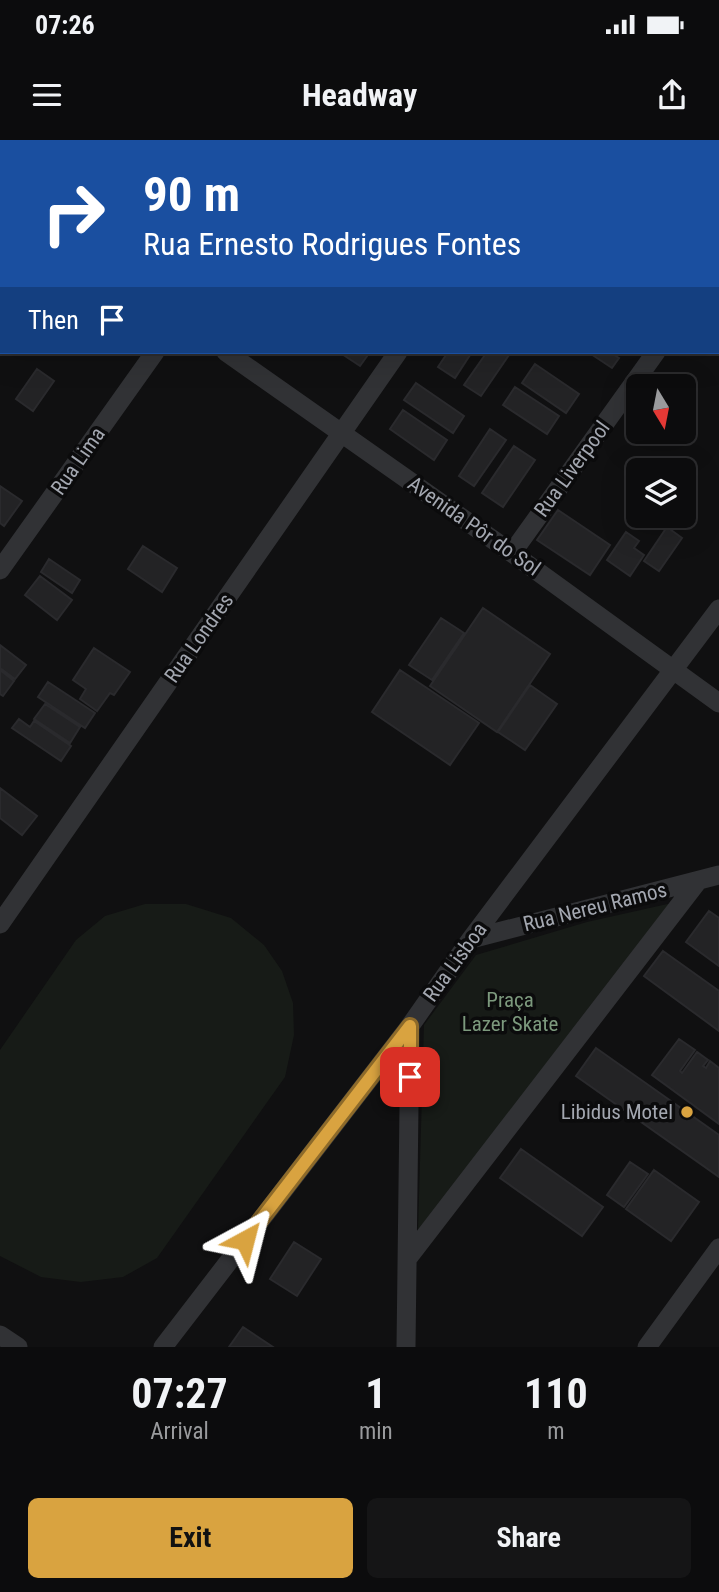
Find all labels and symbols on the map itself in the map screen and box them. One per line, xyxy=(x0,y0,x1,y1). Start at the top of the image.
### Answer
north arrow xyxy=(626,374,696,444)
street label: Rua Liverpool xyxy=(529,417,615,521)
street label: Rua Lima xyxy=(46,423,110,499)
street label: Avenida Pôr do Sol xyxy=(403,471,545,581)
street label: Rua Londres xyxy=(160,589,238,687)
street label: Rua Nereu Ramos xyxy=(521,878,669,936)
street label: Rua Lisboa xyxy=(418,918,492,1006)
park label: Praça Lazer Skate xyxy=(462,988,558,1036)
pin xyxy=(380,1047,440,1107)
place label: Libidus Motel xyxy=(561,1100,673,1124)
marker: Libidus Motel xyxy=(679,1104,695,1120)
position arrow xyxy=(208,1203,282,1277)

